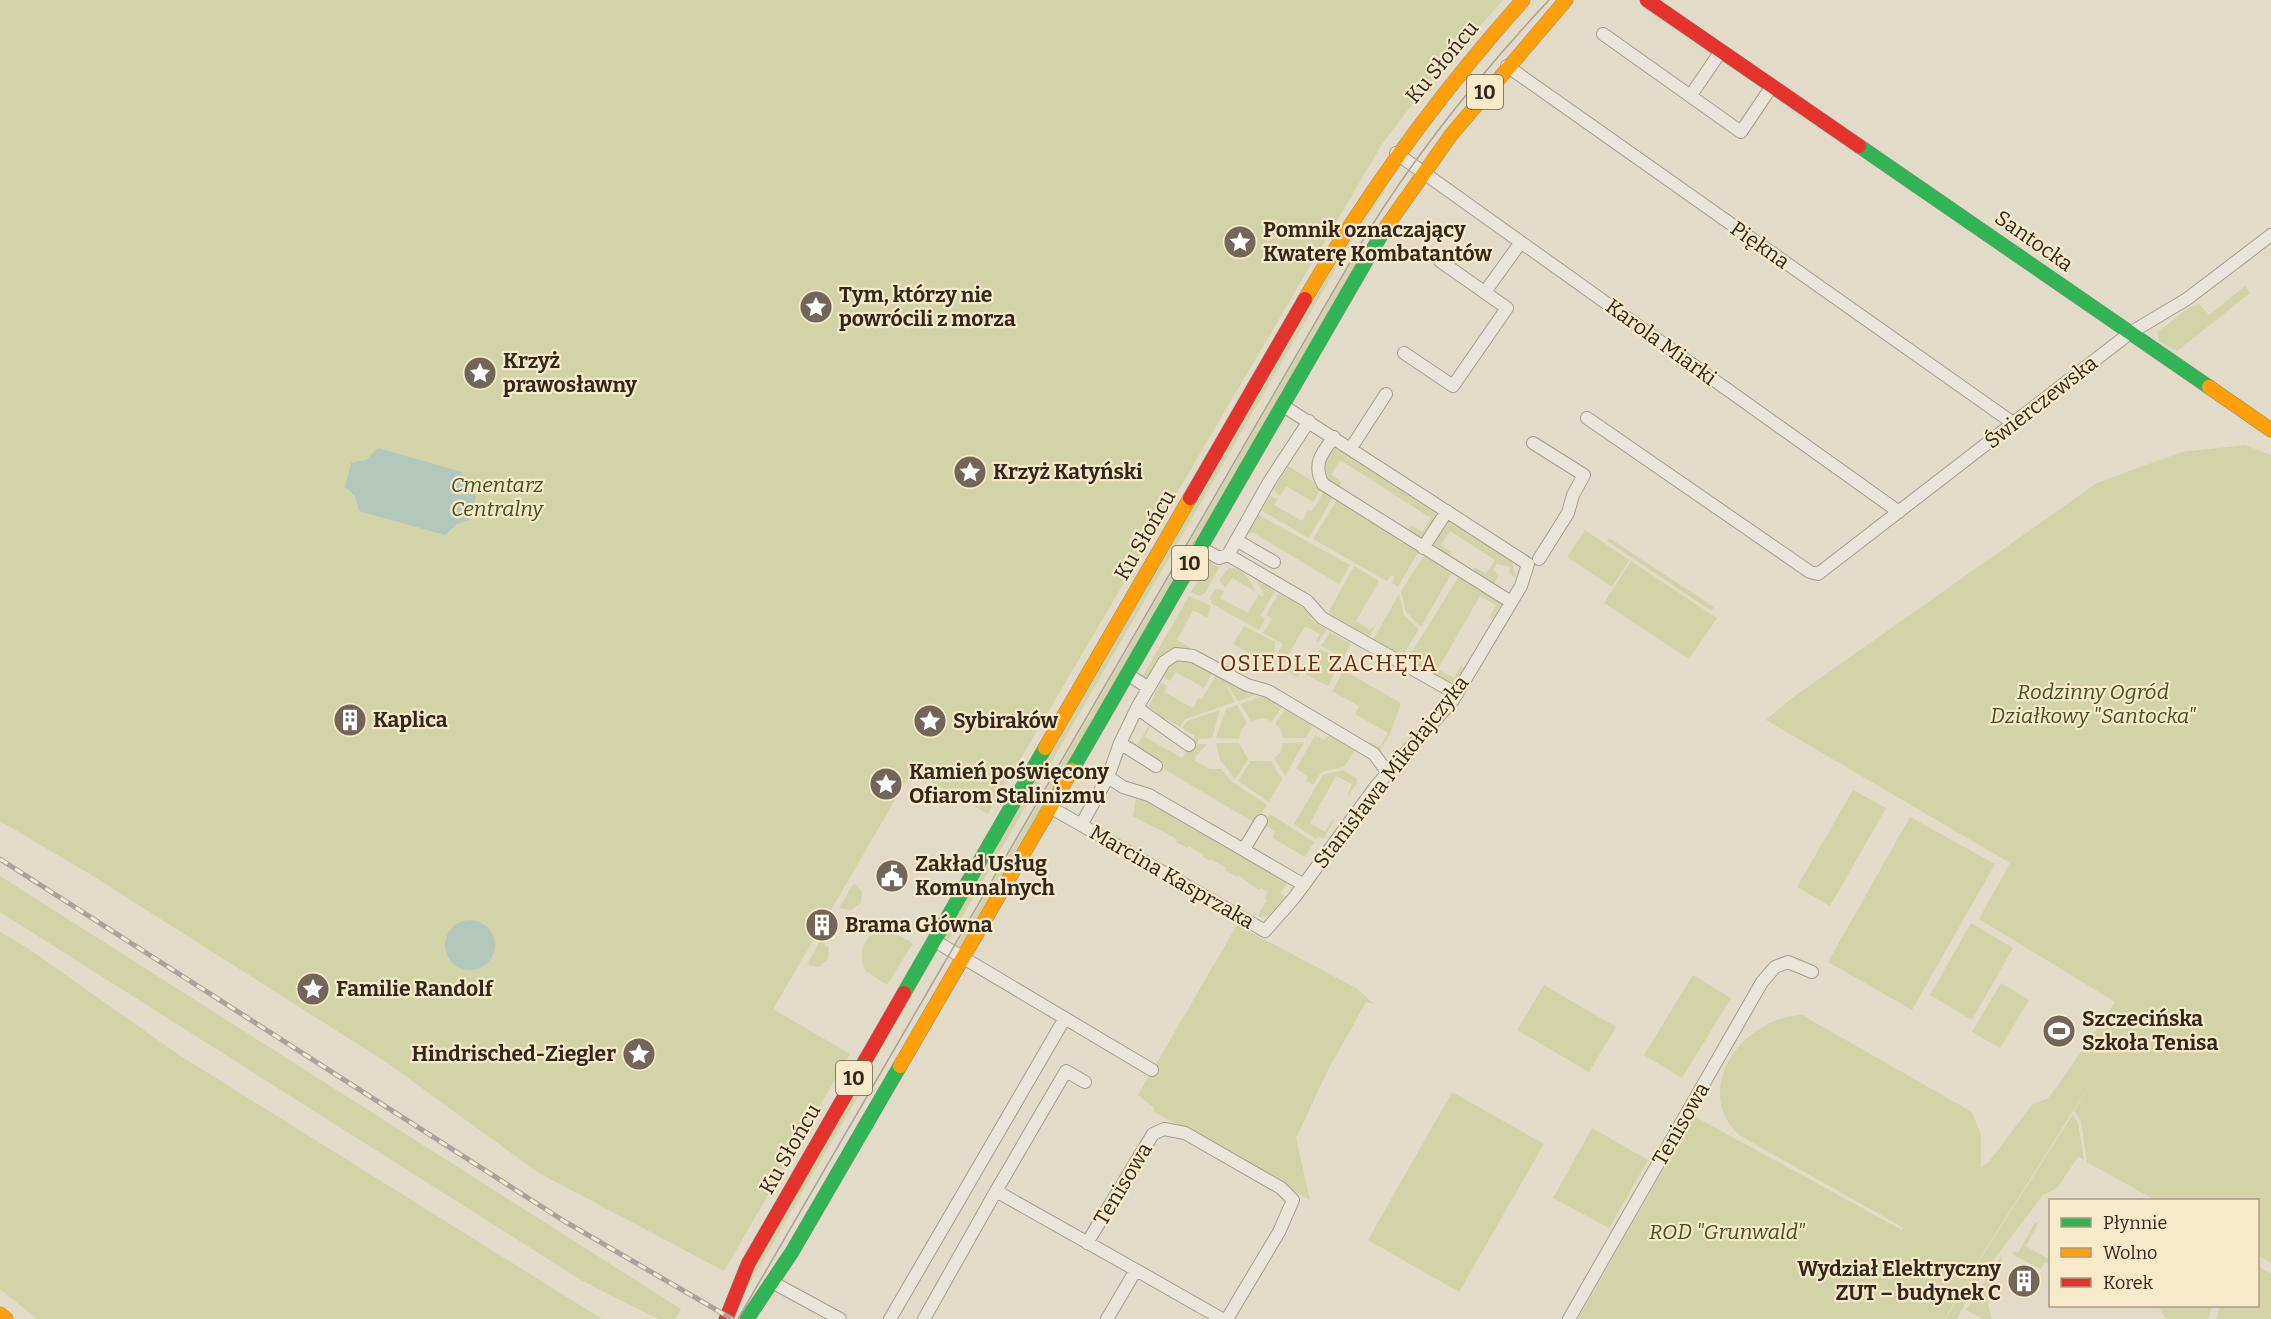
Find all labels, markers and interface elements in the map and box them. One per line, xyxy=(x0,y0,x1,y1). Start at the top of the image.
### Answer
street label: Ku Słońcu xyxy=(1400,15,1484,109)
road number: 10 xyxy=(1467,75,1503,109)
street label: Santocka xyxy=(1990,205,2079,278)
street label: Piękna xyxy=(1725,215,1795,275)
place label: Pomnik oznaczający Kwaterę Kombatantów xyxy=(1263,217,1492,267)
place icon: Pomnik oznaczający Kwaterę Kombatantów xyxy=(1222,224,1258,260)
place label: Tym, którzy nie powrócili z morza xyxy=(839,282,1016,332)
place icon: Tym, którzy nie powrócili z morza xyxy=(798,289,834,325)
street label: Karola Miarki xyxy=(1600,293,1722,391)
place label: Krzyż prawosławny xyxy=(503,348,637,398)
street label: Świerczewska xyxy=(1979,350,2103,454)
place icon: Krzyż prawosławny xyxy=(462,355,498,391)
place icon: Krzyż Katyński xyxy=(952,454,988,490)
place label: Krzyż Katyński xyxy=(993,459,1143,485)
park label: Cmentarz Centralny xyxy=(451,472,544,522)
street label: Ku Słońcu xyxy=(1109,485,1181,585)
road number: 10 xyxy=(1172,546,1208,580)
district label: OSIEDLE ZACHĘTA xyxy=(1220,650,1438,677)
street label: Stanisława Mikołajczyka xyxy=(1308,670,1475,874)
park label: Rodzinny Ogród Działkowy "Santocka" xyxy=(1990,679,2196,729)
building icon: Kaplica xyxy=(332,702,368,738)
place icon: Sybiraków xyxy=(912,703,948,739)
place label: Kaplica xyxy=(373,707,448,733)
place label: Sybiraków xyxy=(953,708,1059,734)
place label: Kamień poświęcony Ofiarom Stalinizmu xyxy=(909,759,1109,809)
place icon: Kamień poświęcony Ofiarom Stalinizmu xyxy=(868,766,904,802)
street label: Marcina Kasprzaka xyxy=(1085,819,1260,935)
place label: Zakład Usług Komunalnych xyxy=(915,851,1056,901)
public building icon: Zakład Usług Komunalnych xyxy=(874,858,910,894)
building icon: Brama Główna xyxy=(804,907,840,943)
place label: Brama Główna xyxy=(845,912,993,938)
place icon: Familie Randolf xyxy=(295,971,331,1007)
place label: Familie Randolf xyxy=(336,976,495,1002)
place label: Szczecińska Szkoła Tenisa xyxy=(2082,1006,2218,1056)
sports icon: Szczecińska Szkoła Tenisa xyxy=(2041,1013,2077,1049)
place icon: Hindrisched-Ziegler xyxy=(621,1036,657,1072)
place label: Hindrisched-Ziegler xyxy=(411,1041,616,1067)
road number: 10 xyxy=(836,1061,872,1095)
street label: Tenisowa xyxy=(1647,1077,1715,1170)
street label: Ku Słońcu xyxy=(754,1099,826,1199)
street label: Tenisowa xyxy=(1088,1138,1158,1230)
legend xyxy=(2049,1199,2259,1307)
text: Płynnie xyxy=(2103,1212,2167,1234)
park label: ROD "Grunwald" xyxy=(1649,1219,1805,1245)
text: Wolno xyxy=(2103,1242,2157,1264)
place label: Wydział Elektryczny ZUT – budynek C xyxy=(1797,1256,2001,1306)
building icon: Wydział Elektryczny ZUT – budynek C xyxy=(2006,1263,2042,1299)
text: Korek xyxy=(2103,1272,2154,1294)

